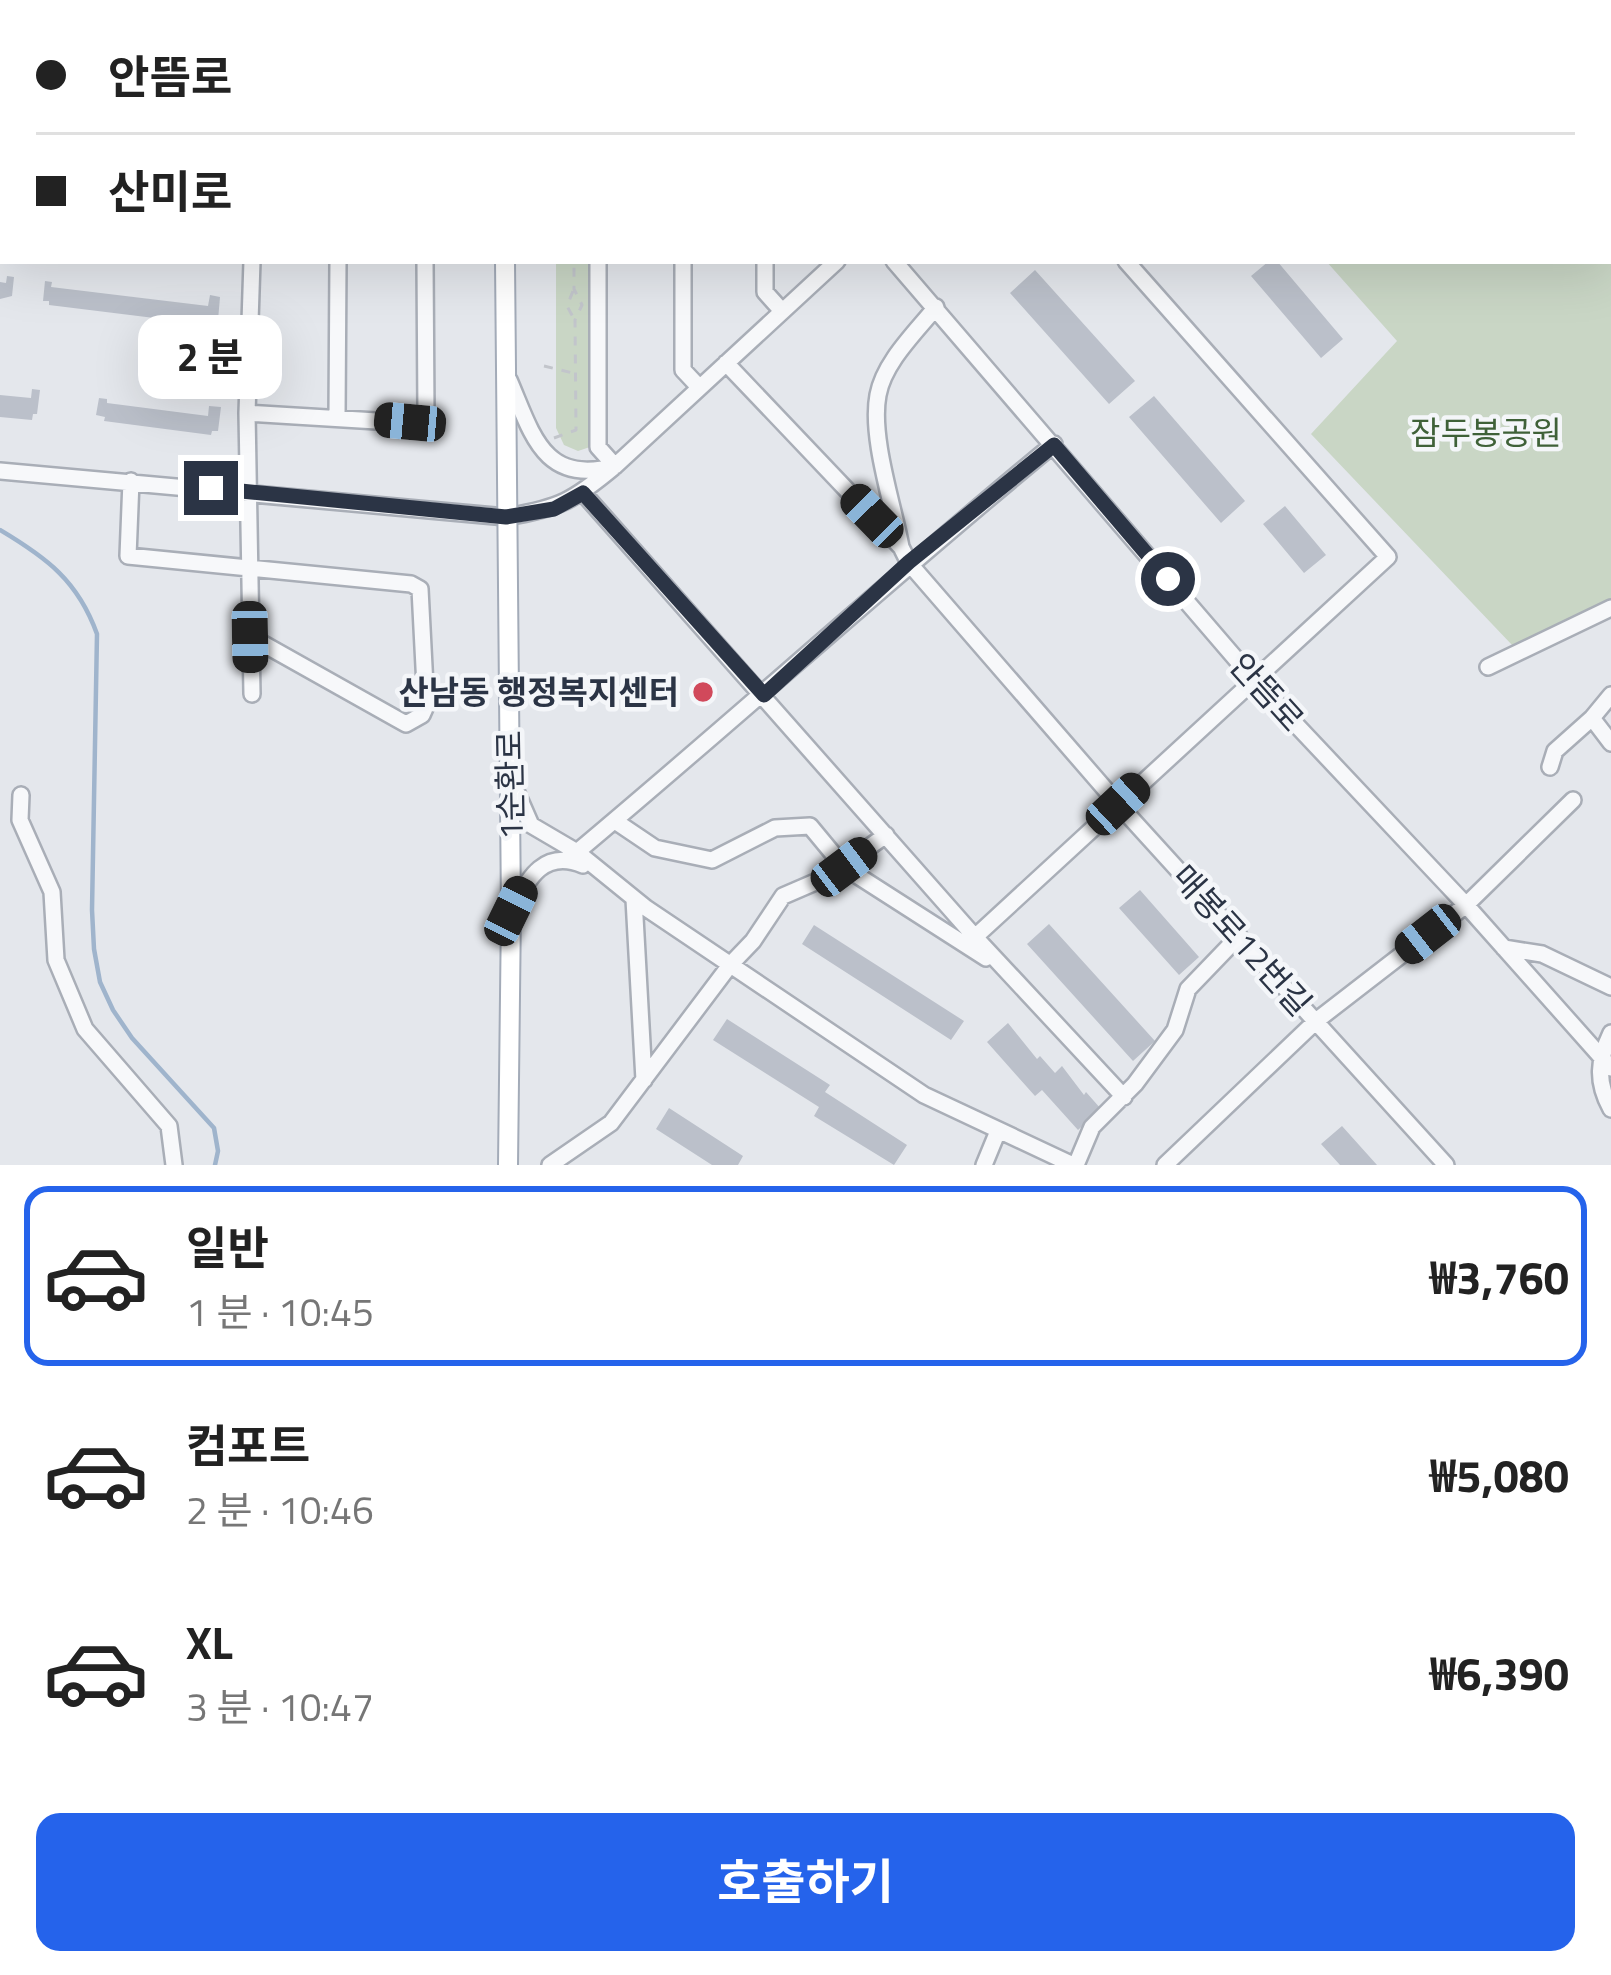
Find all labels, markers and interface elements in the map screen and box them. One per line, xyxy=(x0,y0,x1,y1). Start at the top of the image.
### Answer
text: 안뜸로 xyxy=(108,42,232,110)
text: 산미로 xyxy=(108,157,232,225)
callout: 2 분 xyxy=(139,314,283,398)
text: 2 분 xyxy=(177,327,243,386)
car xyxy=(373,401,447,443)
park label: 잠두봉공원 xyxy=(1410,408,1562,458)
route end xyxy=(184,461,238,515)
car xyxy=(834,478,910,554)
route start xyxy=(1141,552,1195,606)
car xyxy=(231,601,269,673)
street label: 안뜸로 xyxy=(1218,641,1316,743)
place label: 산남동 행정복지센터 xyxy=(399,667,679,717)
marker: 산남동 행정복지센터 xyxy=(690,679,716,705)
street label: 1순환로 xyxy=(484,730,536,840)
car xyxy=(1079,766,1157,842)
car xyxy=(804,831,884,903)
street label: 매봉로12번길 xyxy=(1160,853,1324,1027)
car xyxy=(479,871,543,951)
car xyxy=(1389,898,1467,970)
text: 일반 xyxy=(186,1213,269,1281)
icon: car xyxy=(42,1222,150,1330)
text: ₩3,760 xyxy=(1430,1243,1569,1311)
text: 1 분 · 10:45 xyxy=(186,1282,374,1341)
text: 컴포트 xyxy=(186,1411,310,1479)
icon: car xyxy=(42,1420,150,1528)
text: ₩5,080 xyxy=(1430,1441,1569,1509)
text: 2 분 · 10:46 xyxy=(186,1480,374,1539)
text: XL xyxy=(186,1608,233,1676)
icon: car xyxy=(42,1618,150,1726)
text: ₩6,390 xyxy=(1430,1639,1569,1707)
text: 3 분 · 10:47 xyxy=(186,1677,374,1736)
button: 호출하기 xyxy=(36,1813,1575,1951)

